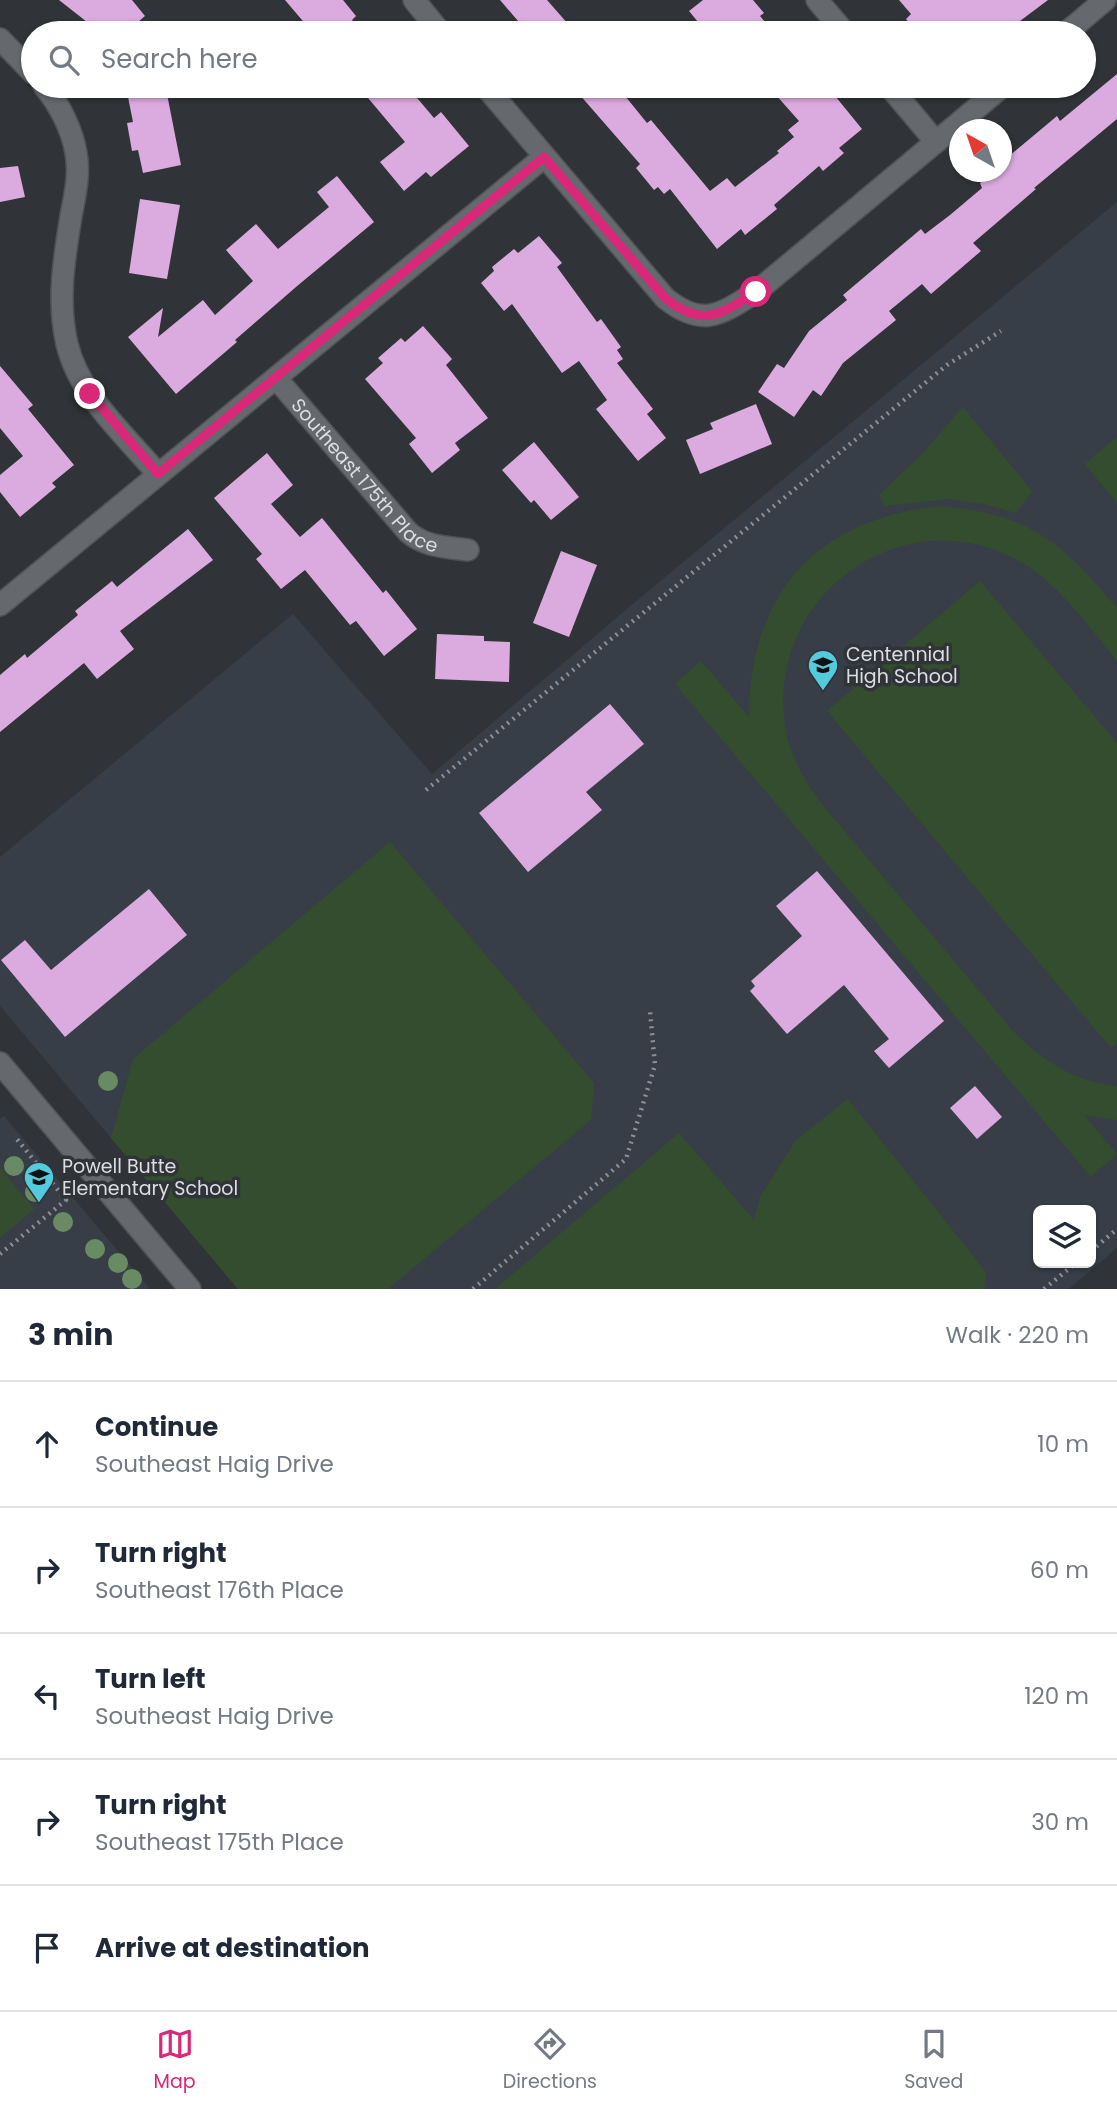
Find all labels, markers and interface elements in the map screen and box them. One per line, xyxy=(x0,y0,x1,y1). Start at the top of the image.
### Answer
search box xyxy=(21,21,1096,98)
icon: search xyxy=(45,41,83,79)
text: Search here xyxy=(101,41,258,77)
north arrow xyxy=(949,119,1012,182)
route start xyxy=(740,276,771,307)
route end xyxy=(74,378,105,409)
street label: Southeast 175th Place xyxy=(285,392,441,559)
place label: Centennial High School xyxy=(846,641,958,690)
school or university icon: Centennial High School xyxy=(806,648,840,692)
place label: Powell Butte Elementary School xyxy=(62,1153,238,1202)
school or university icon: Powell Butte Elementary School xyxy=(22,1160,56,1204)
map controls xyxy=(1033,1205,1096,1268)
button: layers xyxy=(1033,1205,1096,1268)
text: 3 min xyxy=(28,1313,113,1356)
text: Walk · 220 m xyxy=(946,1319,1089,1351)
text: Continue xyxy=(95,1409,218,1445)
icon: ahead xyxy=(28,1425,66,1463)
text: 10 m xyxy=(1037,1428,1089,1460)
text: Southeast Haig Drive xyxy=(95,1448,334,1480)
text: Turn right xyxy=(95,1535,227,1571)
icon: right xyxy=(28,1551,66,1589)
text: 60 m xyxy=(1030,1554,1089,1586)
text: Southeast 176th Place xyxy=(95,1574,344,1606)
text: Turn left xyxy=(95,1661,206,1697)
icon: left xyxy=(28,1677,66,1715)
text: 120 m xyxy=(1024,1680,1089,1712)
text: Southeast Haig Drive xyxy=(95,1700,334,1732)
text: Turn right xyxy=(95,1787,227,1823)
icon: right xyxy=(28,1803,66,1841)
text: 30 m xyxy=(1031,1806,1089,1838)
text: Southeast 175th Place xyxy=(95,1826,344,1858)
icon: arrive xyxy=(28,1929,66,1967)
text: Arrive at destination xyxy=(95,1930,370,1966)
tab: Map xyxy=(154,2025,196,2096)
tab: Directions xyxy=(503,2025,597,2096)
tab: Saved xyxy=(904,2025,963,2096)

